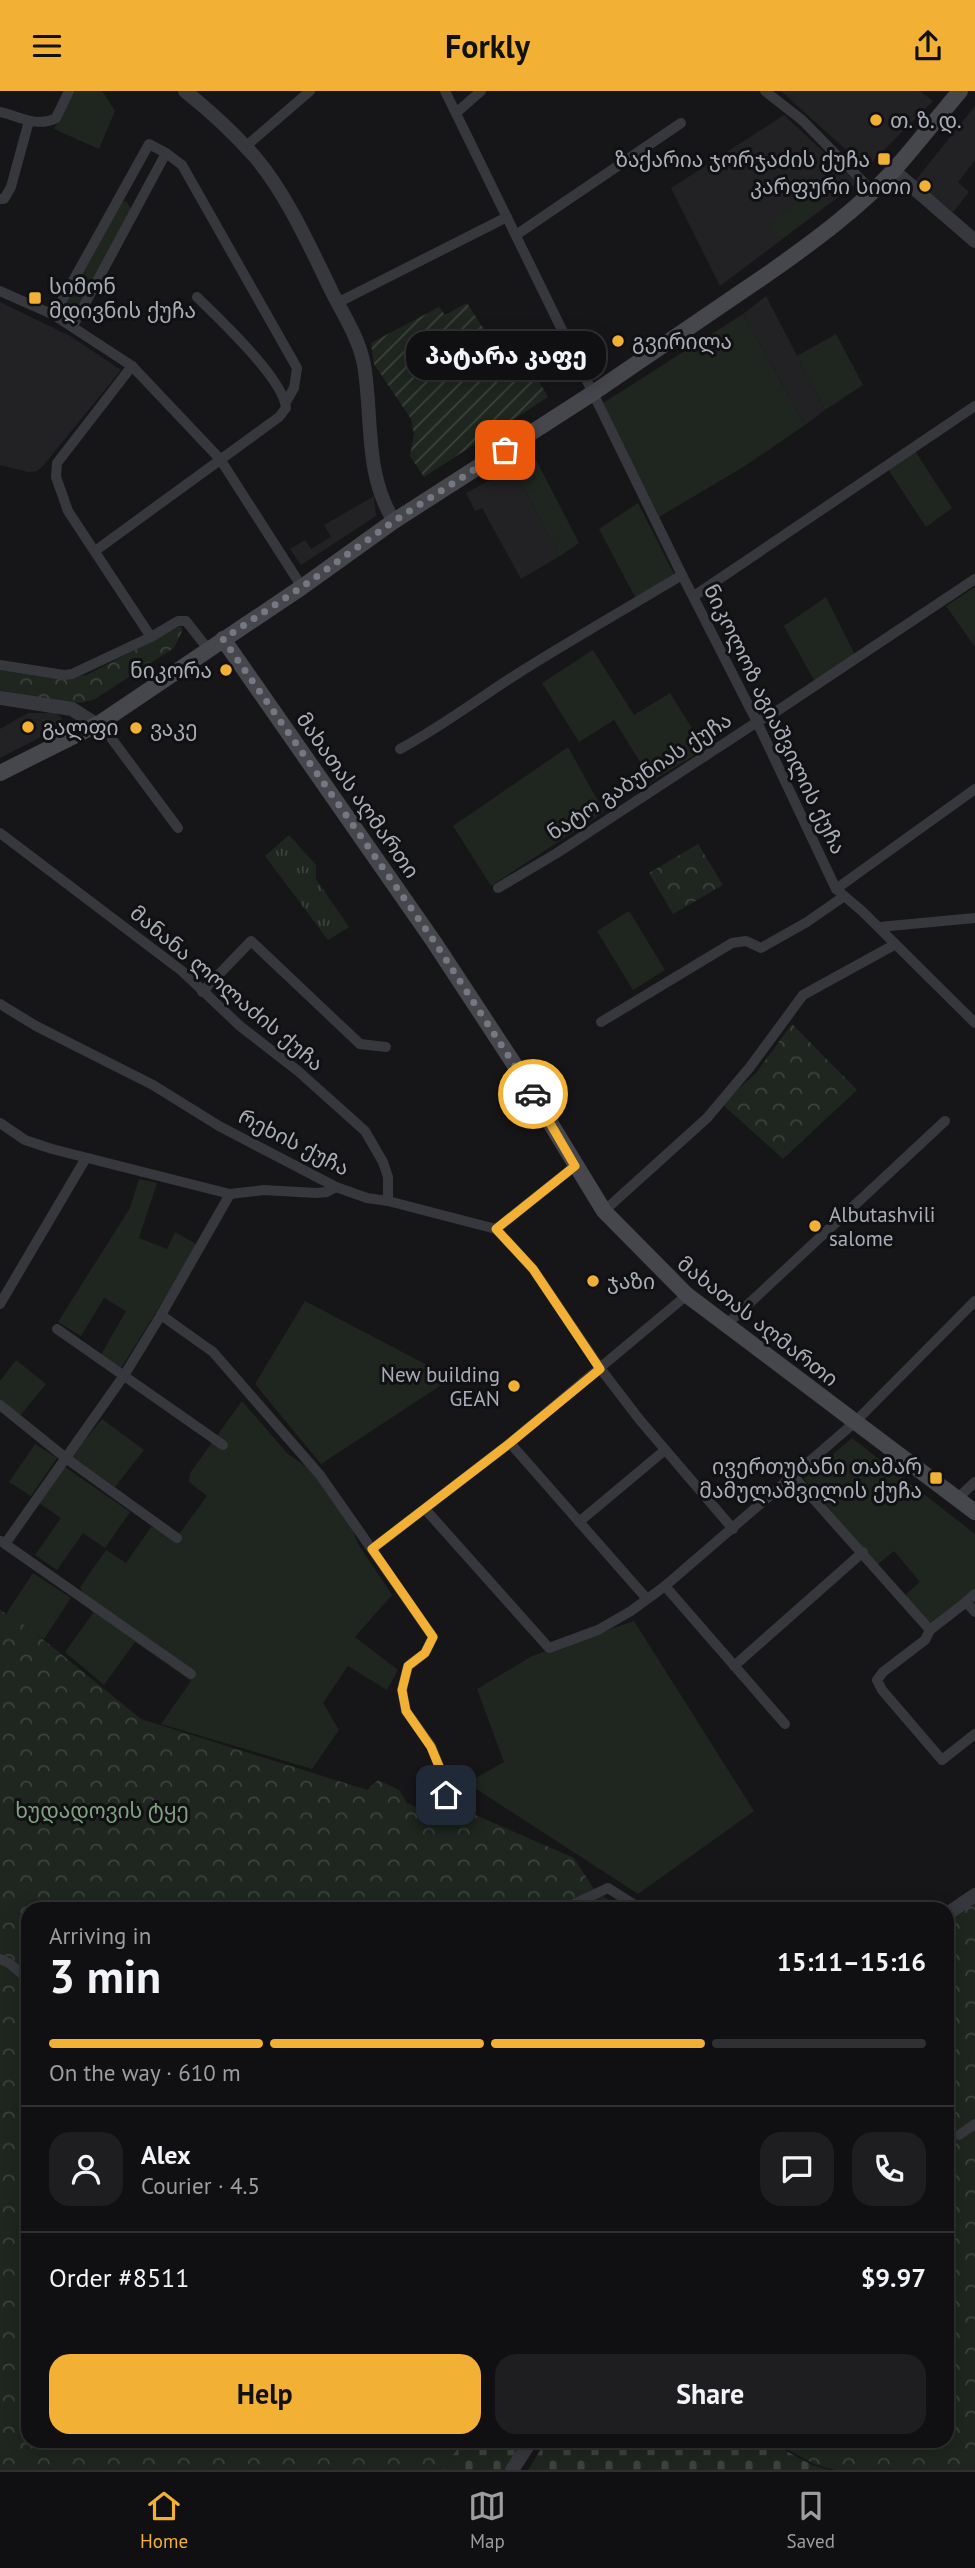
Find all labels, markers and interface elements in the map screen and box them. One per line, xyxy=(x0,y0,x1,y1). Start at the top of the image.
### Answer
text: Forkly xyxy=(445,25,530,67)
icon: menu xyxy=(28,27,66,65)
icon: share xyxy=(909,27,947,65)
place label: თ. ზ. დ. xyxy=(890,107,961,134)
marker: თ. ზ. დ. xyxy=(868,112,884,128)
place label: ზაქარია ჯორჯაძის ქუჩა xyxy=(615,146,870,173)
marker: ზაქარია ჯორჯაძის ქუჩა xyxy=(876,151,892,167)
place label: კარფური სითი xyxy=(750,173,911,200)
marker: კარფური სითი xyxy=(917,178,933,194)
place label: სიმონ მდივნის ქუჩა xyxy=(49,273,196,324)
marker: სიმონ მდივნის ქუჩა xyxy=(27,290,43,306)
place label: გვირილა xyxy=(632,328,732,355)
callout: პატარა კაფე xyxy=(405,331,605,380)
marker: გვირილა xyxy=(610,333,626,349)
text: პატარა კაფე xyxy=(425,341,587,370)
pin xyxy=(475,420,535,480)
icon: bag xyxy=(486,431,524,469)
street label: ნიკოლოზ აგიაშვილის ქუჩა xyxy=(698,580,852,858)
place label: ნიკორა xyxy=(130,657,212,684)
marker: ნიკორა xyxy=(218,662,234,678)
street label: ნატო გაბუნიას ქუჩა xyxy=(541,706,737,846)
street label: მახათას აღმართი xyxy=(290,707,426,883)
place label: გალფი xyxy=(42,714,119,741)
place label: ვაკე xyxy=(150,715,198,742)
marker: გალფი xyxy=(20,719,36,735)
marker: ვაკე xyxy=(128,720,144,736)
street label: მანანა ლოლაძის ქუჩა xyxy=(125,899,329,1077)
courier xyxy=(498,1059,568,1129)
icon: car xyxy=(514,1075,552,1113)
street label: რეხის ქუჩა xyxy=(234,1103,354,1181)
place label: Albutashvili salome xyxy=(829,1201,935,1252)
marker: Albutashvili salome xyxy=(807,1218,823,1234)
street label: მახათას აღმართი xyxy=(672,1250,844,1392)
place label: ჯაზი xyxy=(607,1268,655,1295)
marker: ჯაზი xyxy=(585,1273,601,1289)
place label: New building GEAN xyxy=(381,1361,500,1412)
marker: New building GEAN xyxy=(506,1378,522,1394)
place label: ივერთუბანი თამარ მამულაშვილის ქუჩა xyxy=(699,1453,922,1504)
marker: ივერთუბანი თამარ მამულაშვილის ქუჩა xyxy=(928,1470,944,1486)
pin xyxy=(416,1765,476,1825)
icon: home xyxy=(427,1776,465,1814)
park label: ხუდადოვის ტყე xyxy=(15,1797,189,1824)
text: Arriving in xyxy=(49,1921,151,1950)
text: 15:11–15:16 xyxy=(777,1945,926,1978)
text: 3 min xyxy=(49,1946,161,2006)
text: On the way · 610 m xyxy=(49,2058,241,2087)
button: person xyxy=(49,2132,123,2206)
button: chat xyxy=(760,2132,834,2206)
button: phone xyxy=(852,2132,926,2206)
text: Alex xyxy=(141,2138,191,2171)
text: Courier · 4.5 xyxy=(141,2171,260,2200)
text: Order #8511 xyxy=(49,2261,189,2294)
text: $9.97 xyxy=(861,2261,926,2294)
button: Help xyxy=(49,2354,481,2434)
button: Share xyxy=(495,2354,926,2434)
tab: Home xyxy=(140,2487,188,2553)
tab: Map xyxy=(468,2487,506,2553)
tab: Saved xyxy=(787,2487,835,2553)

